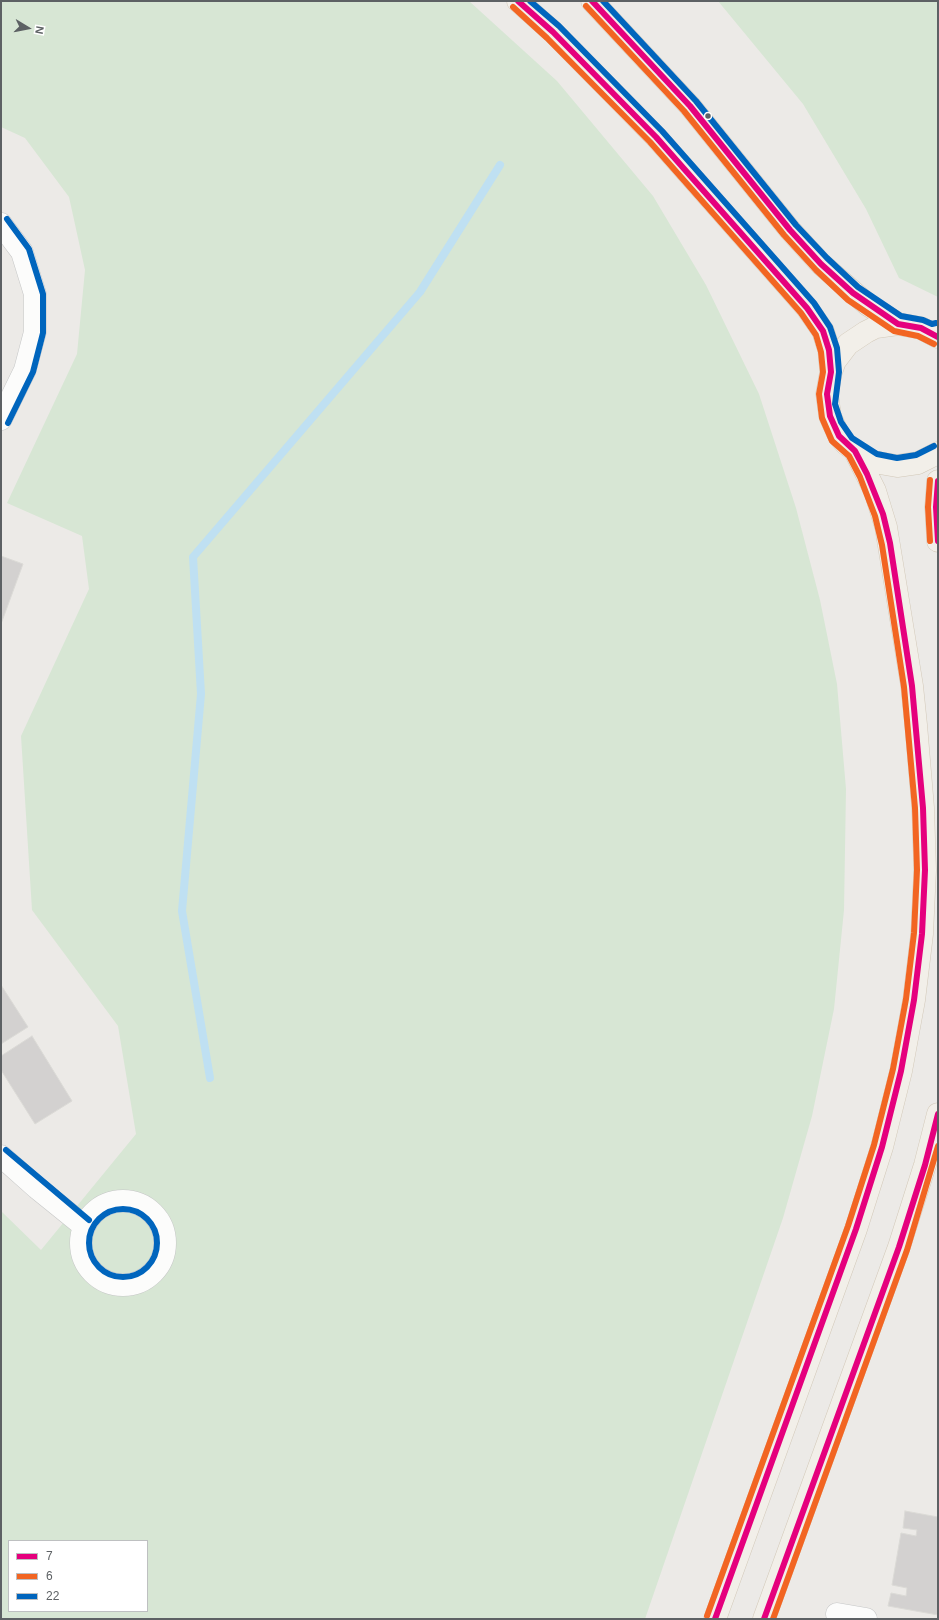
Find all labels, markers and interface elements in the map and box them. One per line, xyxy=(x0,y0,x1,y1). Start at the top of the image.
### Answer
north arrow xyxy=(8,8,48,48)
text: N xyxy=(33,25,46,35)
unlabelled marker xyxy=(703,111,713,121)
legend xyxy=(8,1540,148,1612)
text: 7 xyxy=(46,1549,53,1563)
text: 6 xyxy=(46,1569,53,1583)
text: 22 xyxy=(46,1589,59,1603)

